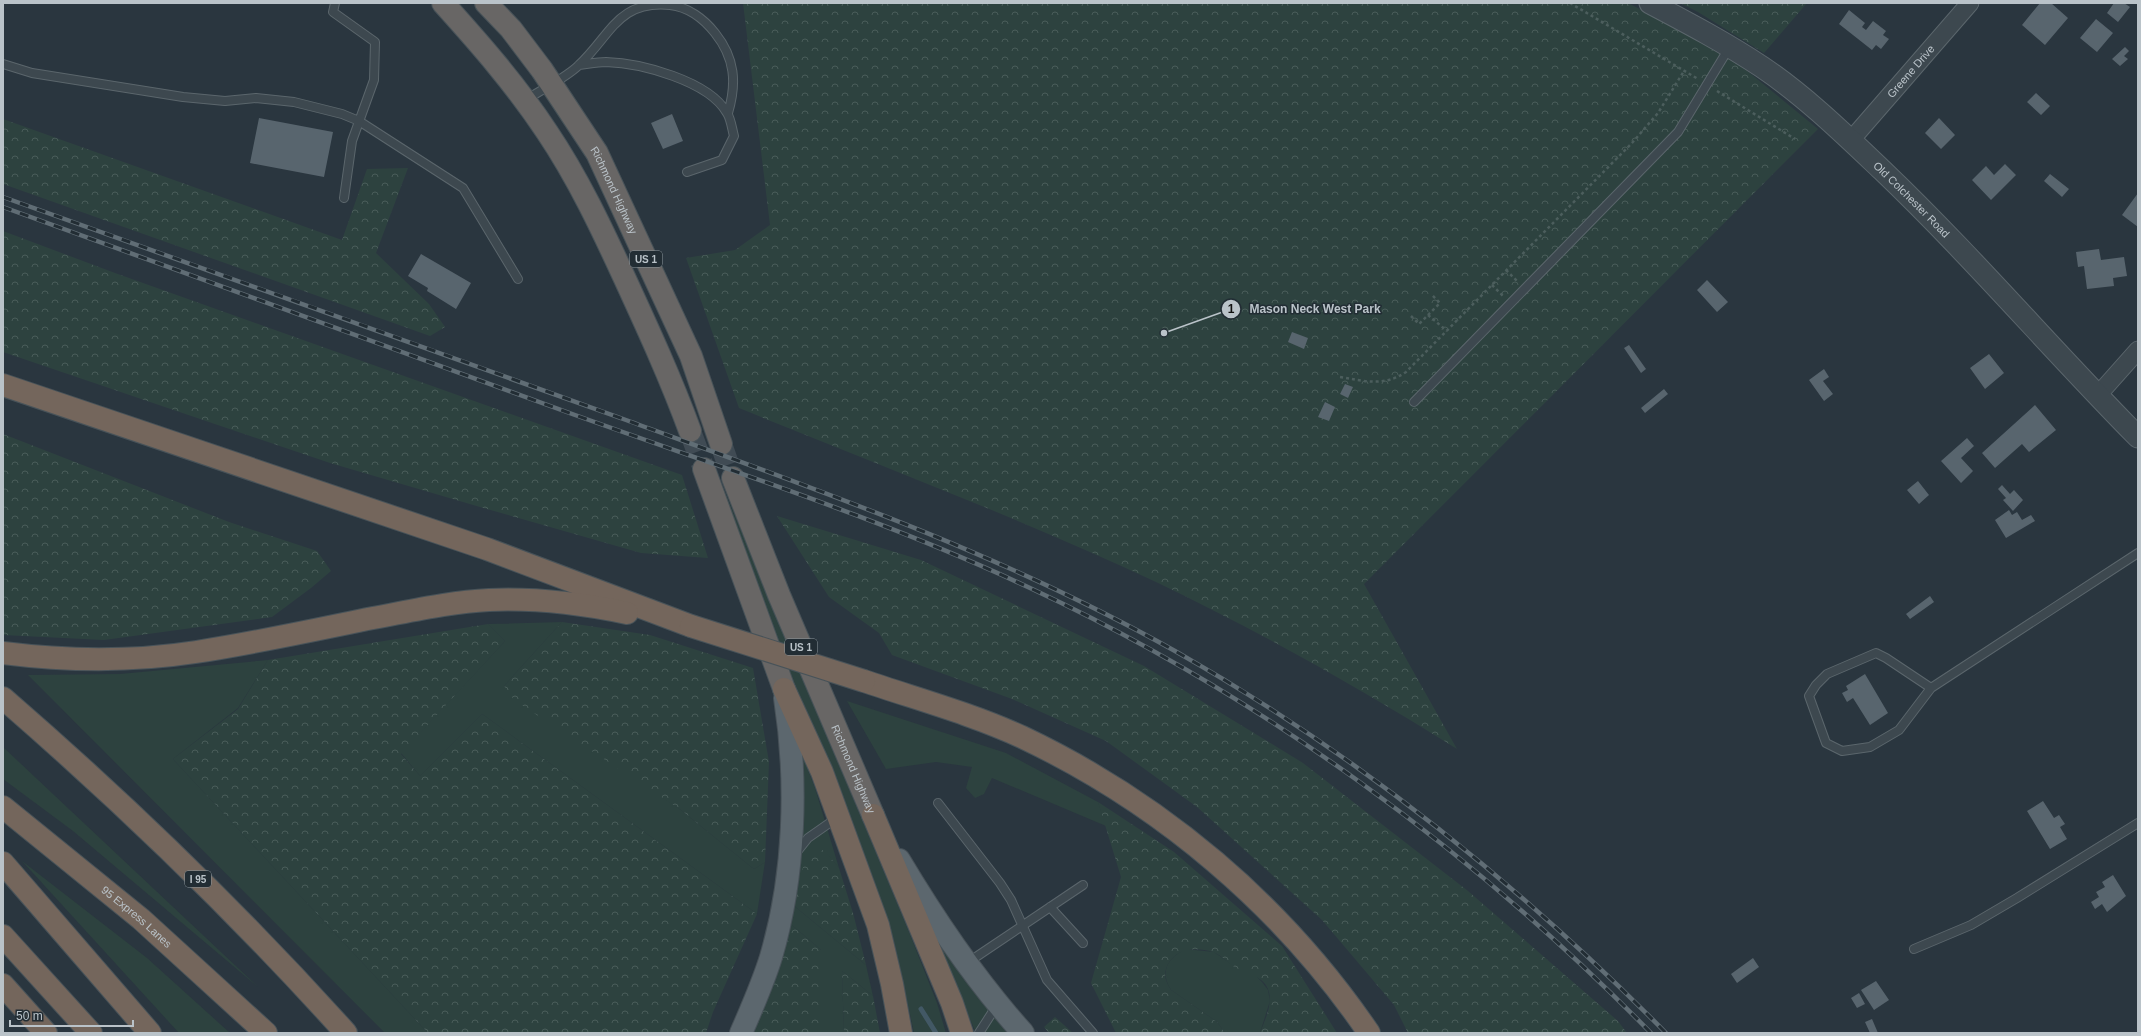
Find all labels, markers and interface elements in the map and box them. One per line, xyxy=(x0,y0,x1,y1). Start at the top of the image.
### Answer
street label: Greene Drive xyxy=(1885,43,1937,100)
street label: Richmond Highway xyxy=(588,144,640,236)
street label: Old Colchester Road xyxy=(1871,159,1952,240)
road number: US 1 xyxy=(630,251,662,267)
callout: Mason Neck West Park xyxy=(1221,297,1388,321)
text: 1 xyxy=(1228,302,1235,316)
text: Mason Neck West Park xyxy=(1249,302,1381,316)
road number: US 1 xyxy=(785,639,817,655)
street label: Richmond Highway xyxy=(829,723,878,815)
road number: I 95 xyxy=(185,871,211,887)
street label: 95 Express Lanes xyxy=(99,884,174,950)
scale bar xyxy=(10,1002,133,1028)
text: 50 m xyxy=(16,1009,43,1023)

